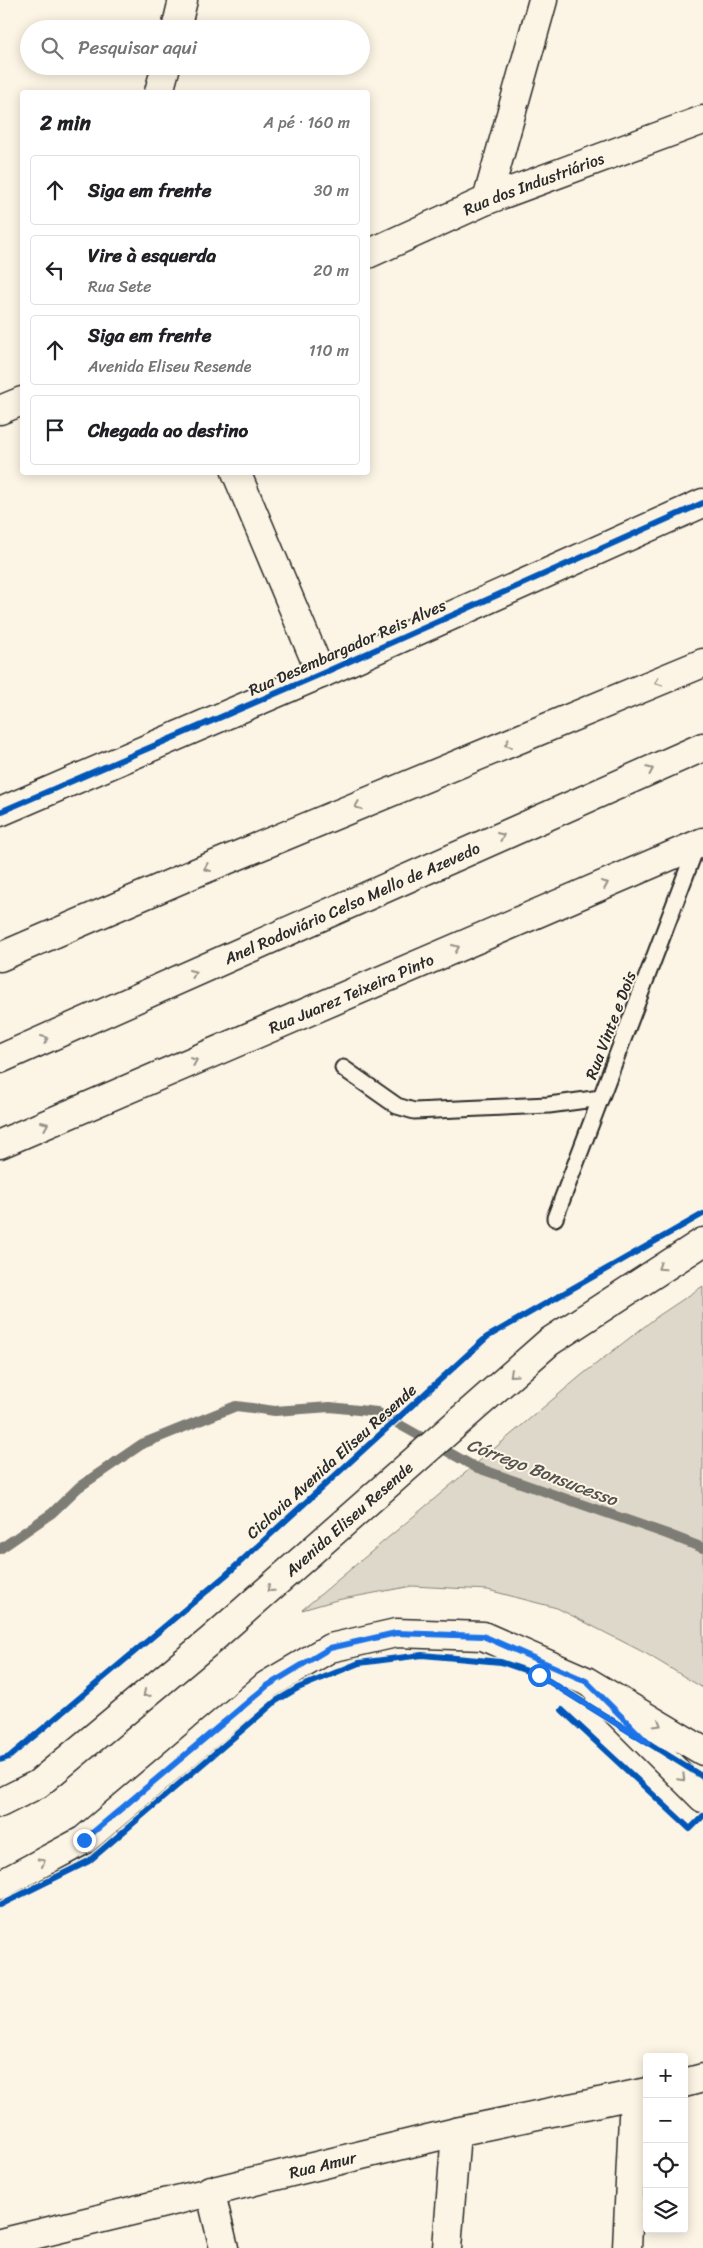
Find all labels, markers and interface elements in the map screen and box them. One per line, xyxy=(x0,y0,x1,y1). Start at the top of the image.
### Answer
search box xyxy=(20,20,370,75)
text: Pesquisar aqui xyxy=(78,31,197,64)
icon: search xyxy=(38,34,66,62)
text: 2 min xyxy=(40,104,91,142)
text: A pé · 160 m xyxy=(264,108,350,137)
street label: Rua dos Industriários xyxy=(458,144,609,224)
text: Siga em frente xyxy=(88,174,211,207)
icon: ahead xyxy=(41,176,69,204)
text: 30 m xyxy=(314,176,349,205)
text: Vire à esquerda xyxy=(88,239,216,272)
icon: left xyxy=(41,256,69,284)
text: 20 m xyxy=(313,256,349,285)
text: Rua Sete xyxy=(88,272,151,301)
text: Siga em frente xyxy=(88,319,211,352)
icon: ahead xyxy=(41,336,69,364)
text: 110 m xyxy=(309,336,349,365)
text: Avenida Eliseu Resende xyxy=(88,352,252,381)
text: Chegada ao destino xyxy=(88,414,248,447)
icon: arrive xyxy=(41,416,69,444)
street label: Rua Desembargador Reis Alves xyxy=(243,590,451,704)
one-way arrow xyxy=(654,675,663,686)
one-way arrow xyxy=(504,737,513,748)
one-way arrow xyxy=(645,766,654,777)
one-way arrow xyxy=(354,799,363,810)
one-way arrow xyxy=(496,832,505,843)
street label: Anel Rodoviário Celso Mello de Azevedo xyxy=(218,834,485,973)
one-way arrow xyxy=(204,862,212,872)
one-way arrow xyxy=(600,880,609,891)
one-way arrow xyxy=(451,944,460,955)
street label: Rua Juarez Teixeira Pinto xyxy=(264,945,439,1042)
street label: Rua Vinte e Dois xyxy=(576,966,645,1084)
one-way arrow xyxy=(188,969,197,980)
one-way arrow xyxy=(40,1035,49,1046)
one-way arrow xyxy=(189,1056,198,1067)
one-way arrow xyxy=(40,1120,49,1131)
one-way arrow xyxy=(658,1261,667,1271)
one-way arrow xyxy=(509,1368,518,1377)
street label: Ciclovia Avenida Eliseu Resende xyxy=(242,1379,420,1543)
water label: Córrego Bonsucesso xyxy=(462,1429,623,1516)
street label: Avenida Eliseu Resende xyxy=(281,1458,417,1580)
one-way arrow xyxy=(267,1583,276,1592)
route start xyxy=(528,1664,551,1687)
one-way arrow xyxy=(143,1688,152,1697)
one-way arrow xyxy=(653,1718,662,1728)
one-way arrow xyxy=(677,1772,686,1781)
route end xyxy=(73,1829,96,1852)
one-way arrow xyxy=(36,1859,45,1869)
map controls xyxy=(643,2053,688,2233)
button: + xyxy=(643,2053,688,2098)
button: − xyxy=(643,2098,688,2143)
street label: Rua Amur xyxy=(286,2142,361,2187)
button: locate xyxy=(643,2143,688,2188)
button: layers xyxy=(643,2188,688,2233)

